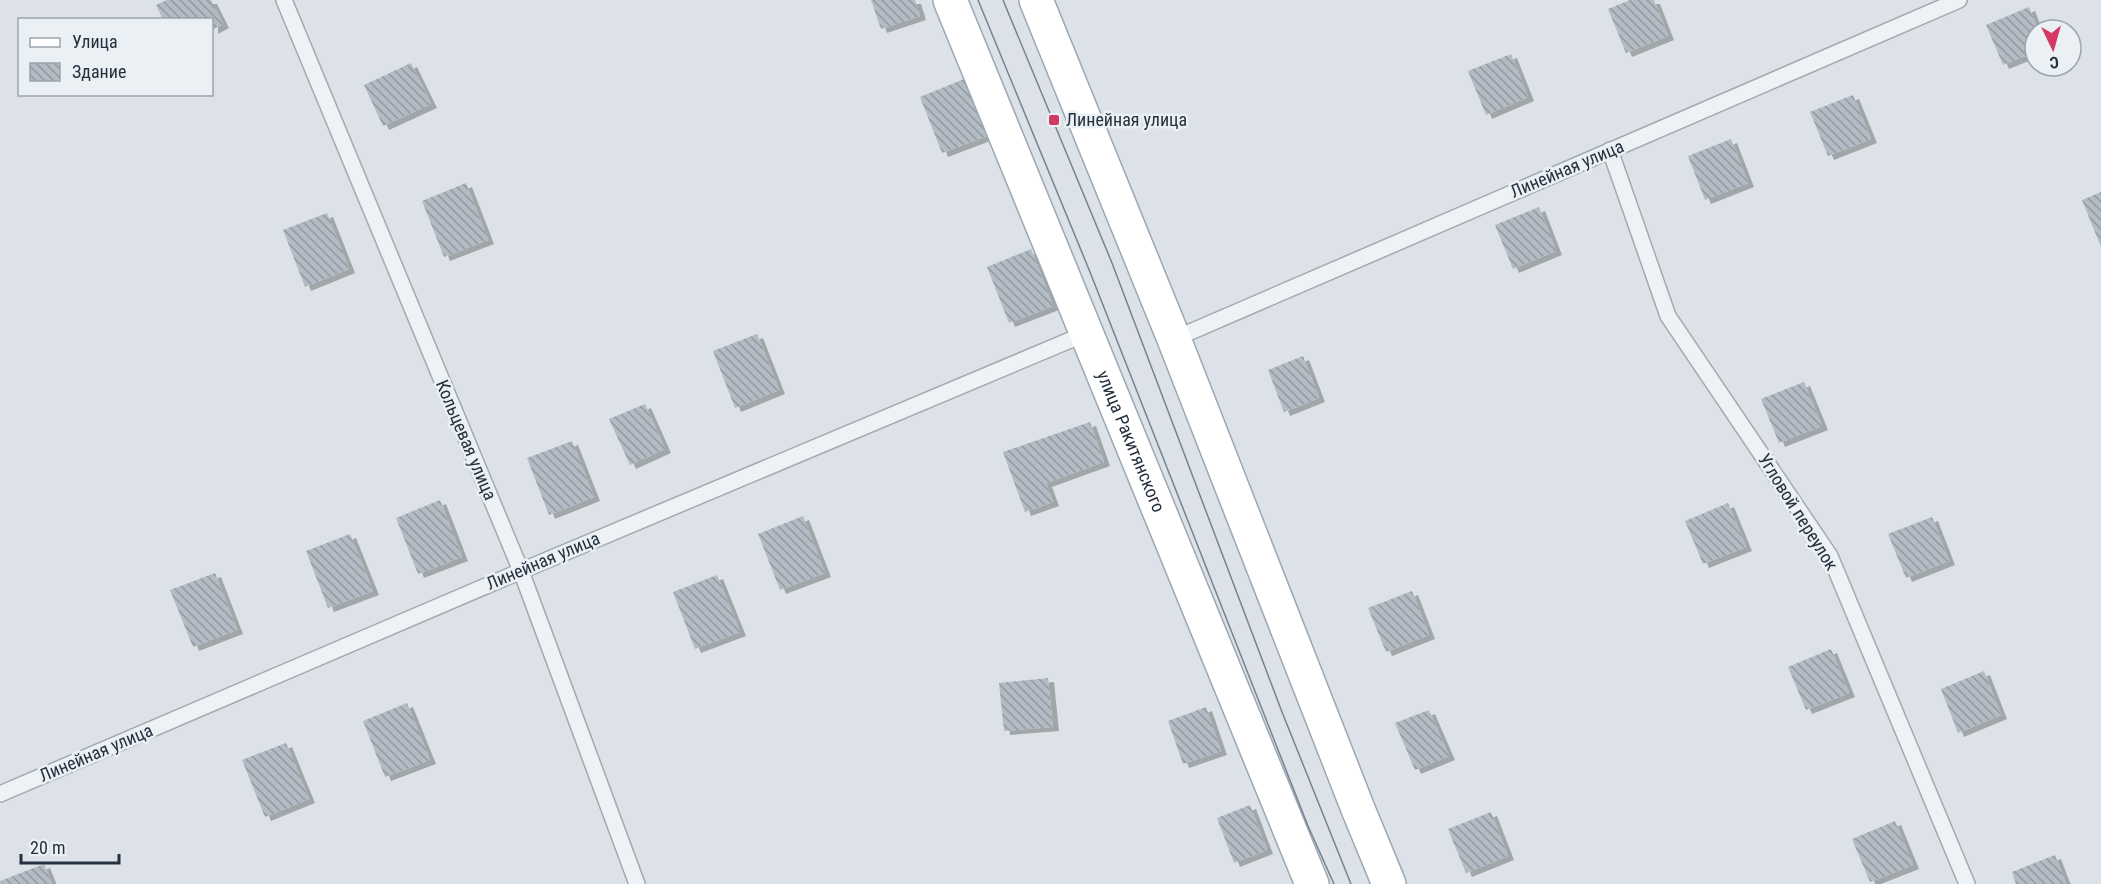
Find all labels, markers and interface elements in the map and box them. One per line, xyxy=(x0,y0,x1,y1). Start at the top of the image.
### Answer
legend xyxy=(18,18,213,96)
north arrow xyxy=(2023,18,2083,78)
text: Улица xyxy=(72,31,118,52)
text: С xyxy=(2049,53,2060,72)
text: Здание xyxy=(72,61,126,82)
place label: Линейная улица xyxy=(1066,109,1187,130)
marker: Линейная улица xyxy=(1047,113,1061,127)
street label: Линейная улица xyxy=(1507,135,1627,202)
street label: улица Ракитянского xyxy=(1093,367,1170,515)
street label: Кольцевая улица xyxy=(432,377,501,503)
street label: Угловой переулок xyxy=(1754,449,1843,574)
street label: Линейная улица xyxy=(483,527,603,594)
street label: Линейная улица xyxy=(36,719,156,786)
scale bar xyxy=(21,827,118,865)
text: 20 m xyxy=(30,837,65,858)

